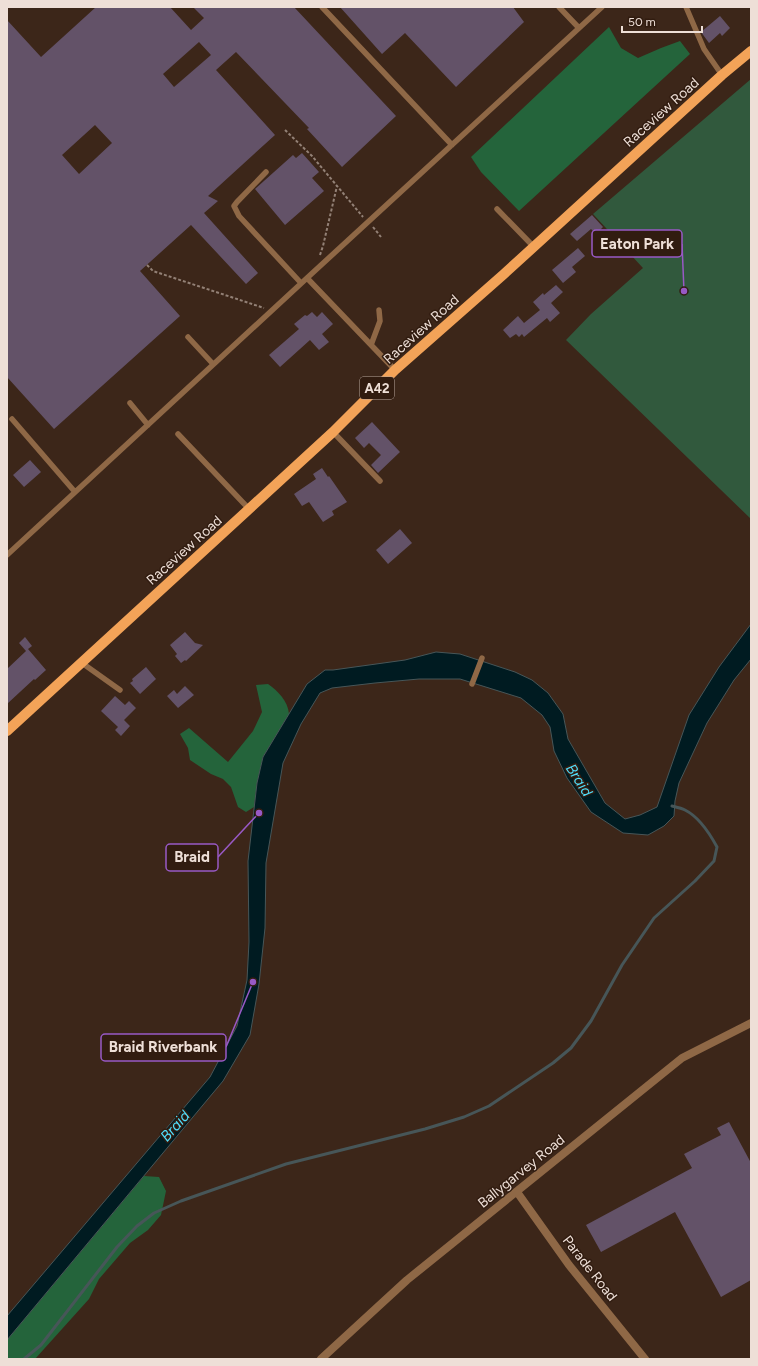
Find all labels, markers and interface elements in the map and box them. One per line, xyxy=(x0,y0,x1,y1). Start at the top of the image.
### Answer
scale bar xyxy=(622,8,702,34)
text: 50 m xyxy=(628,15,656,29)
street label: Raceview Road xyxy=(620,74,703,151)
callout: Eaton Park xyxy=(592,230,682,257)
text: Eaton Park xyxy=(600,235,674,253)
street label: Raceview Road xyxy=(380,291,463,368)
road number: A42 xyxy=(360,377,394,399)
street label: Raceview Road xyxy=(143,512,226,589)
water label: Braid xyxy=(562,760,596,800)
callout: Braid xyxy=(166,844,218,871)
text: Braid xyxy=(174,848,210,866)
callout: Braid Riverbank xyxy=(101,1034,226,1061)
text: Braid Riverbank xyxy=(109,1038,217,1056)
water label: Braid xyxy=(156,1107,194,1145)
street label: Ballygarvey Road xyxy=(474,1131,568,1212)
street label: Parade Road xyxy=(559,1232,620,1304)

